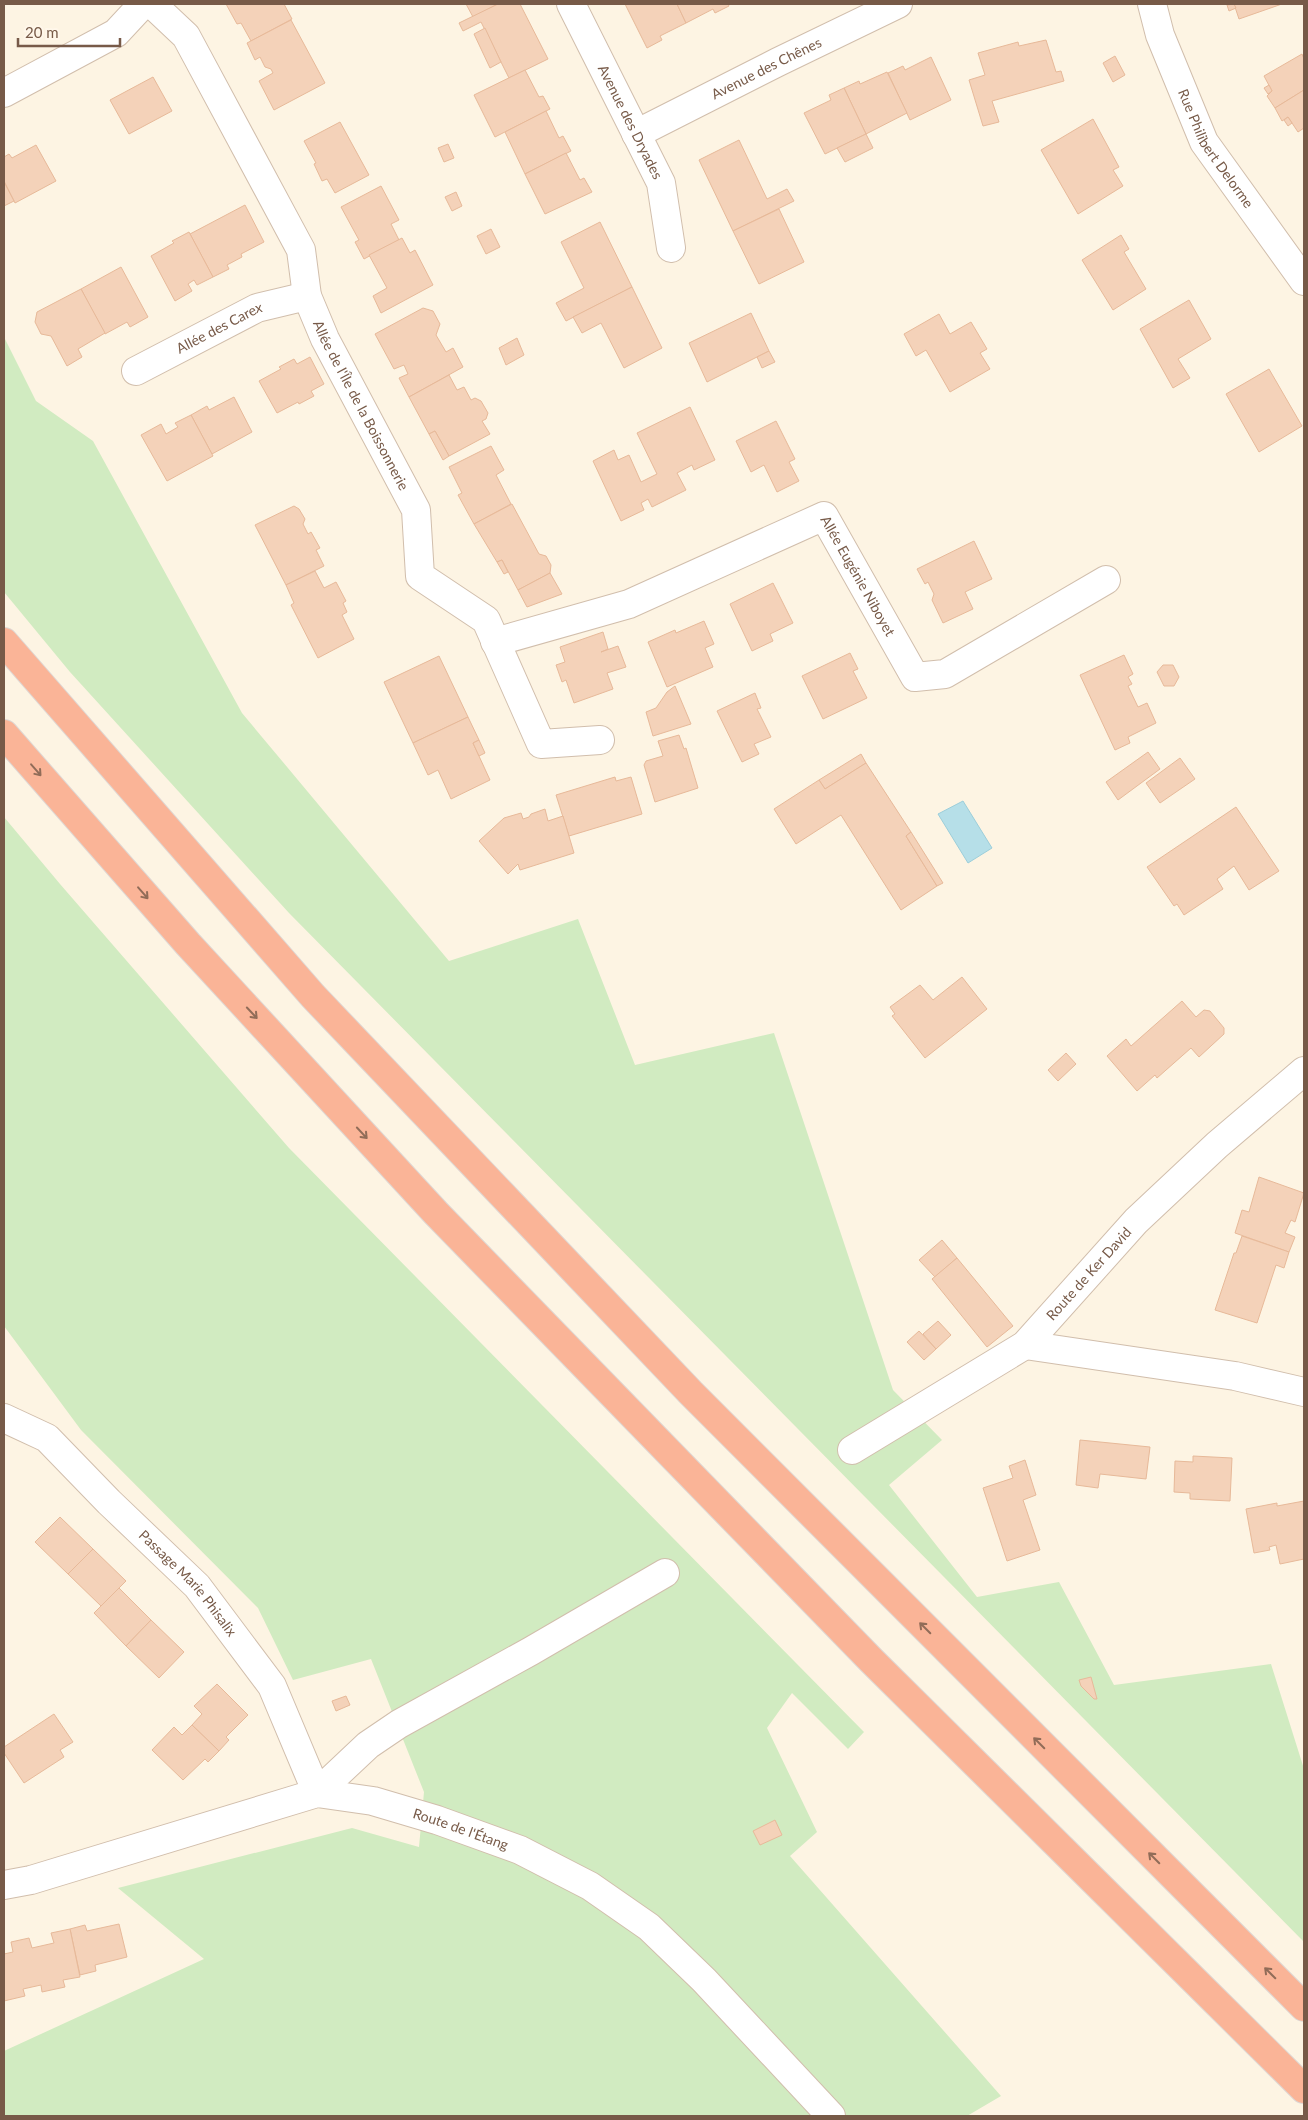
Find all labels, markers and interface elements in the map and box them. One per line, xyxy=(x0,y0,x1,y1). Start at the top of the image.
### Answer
scale bar xyxy=(18,15,120,47)
text: 20 m xyxy=(25,23,59,41)
street label: Avenue des Chênes xyxy=(708,33,824,102)
street label: Avenue des Dryades xyxy=(595,62,667,182)
street label: Rue Philibert Delorme xyxy=(1175,86,1258,211)
street label: Allée des Carex xyxy=(173,298,264,357)
street label: Allée de l'Île de la Boissonnerie xyxy=(310,318,413,493)
street label: Allée Eugénie Niboyet xyxy=(817,512,899,639)
one-way arrow xyxy=(30,764,42,777)
one-way arrow xyxy=(137,886,149,899)
one-way arrow xyxy=(246,1007,258,1020)
one-way arrow xyxy=(356,1126,368,1139)
street label: Route de Ker David xyxy=(1042,1223,1135,1323)
street label: Passage Marie Phisalix xyxy=(136,1526,241,1639)
one-way arrow xyxy=(918,1622,931,1634)
one-way arrow xyxy=(1033,1737,1046,1749)
street label: Route de l'Étang xyxy=(411,1804,511,1853)
one-way arrow xyxy=(1148,1852,1160,1864)
one-way arrow xyxy=(1264,1967,1276,1979)

